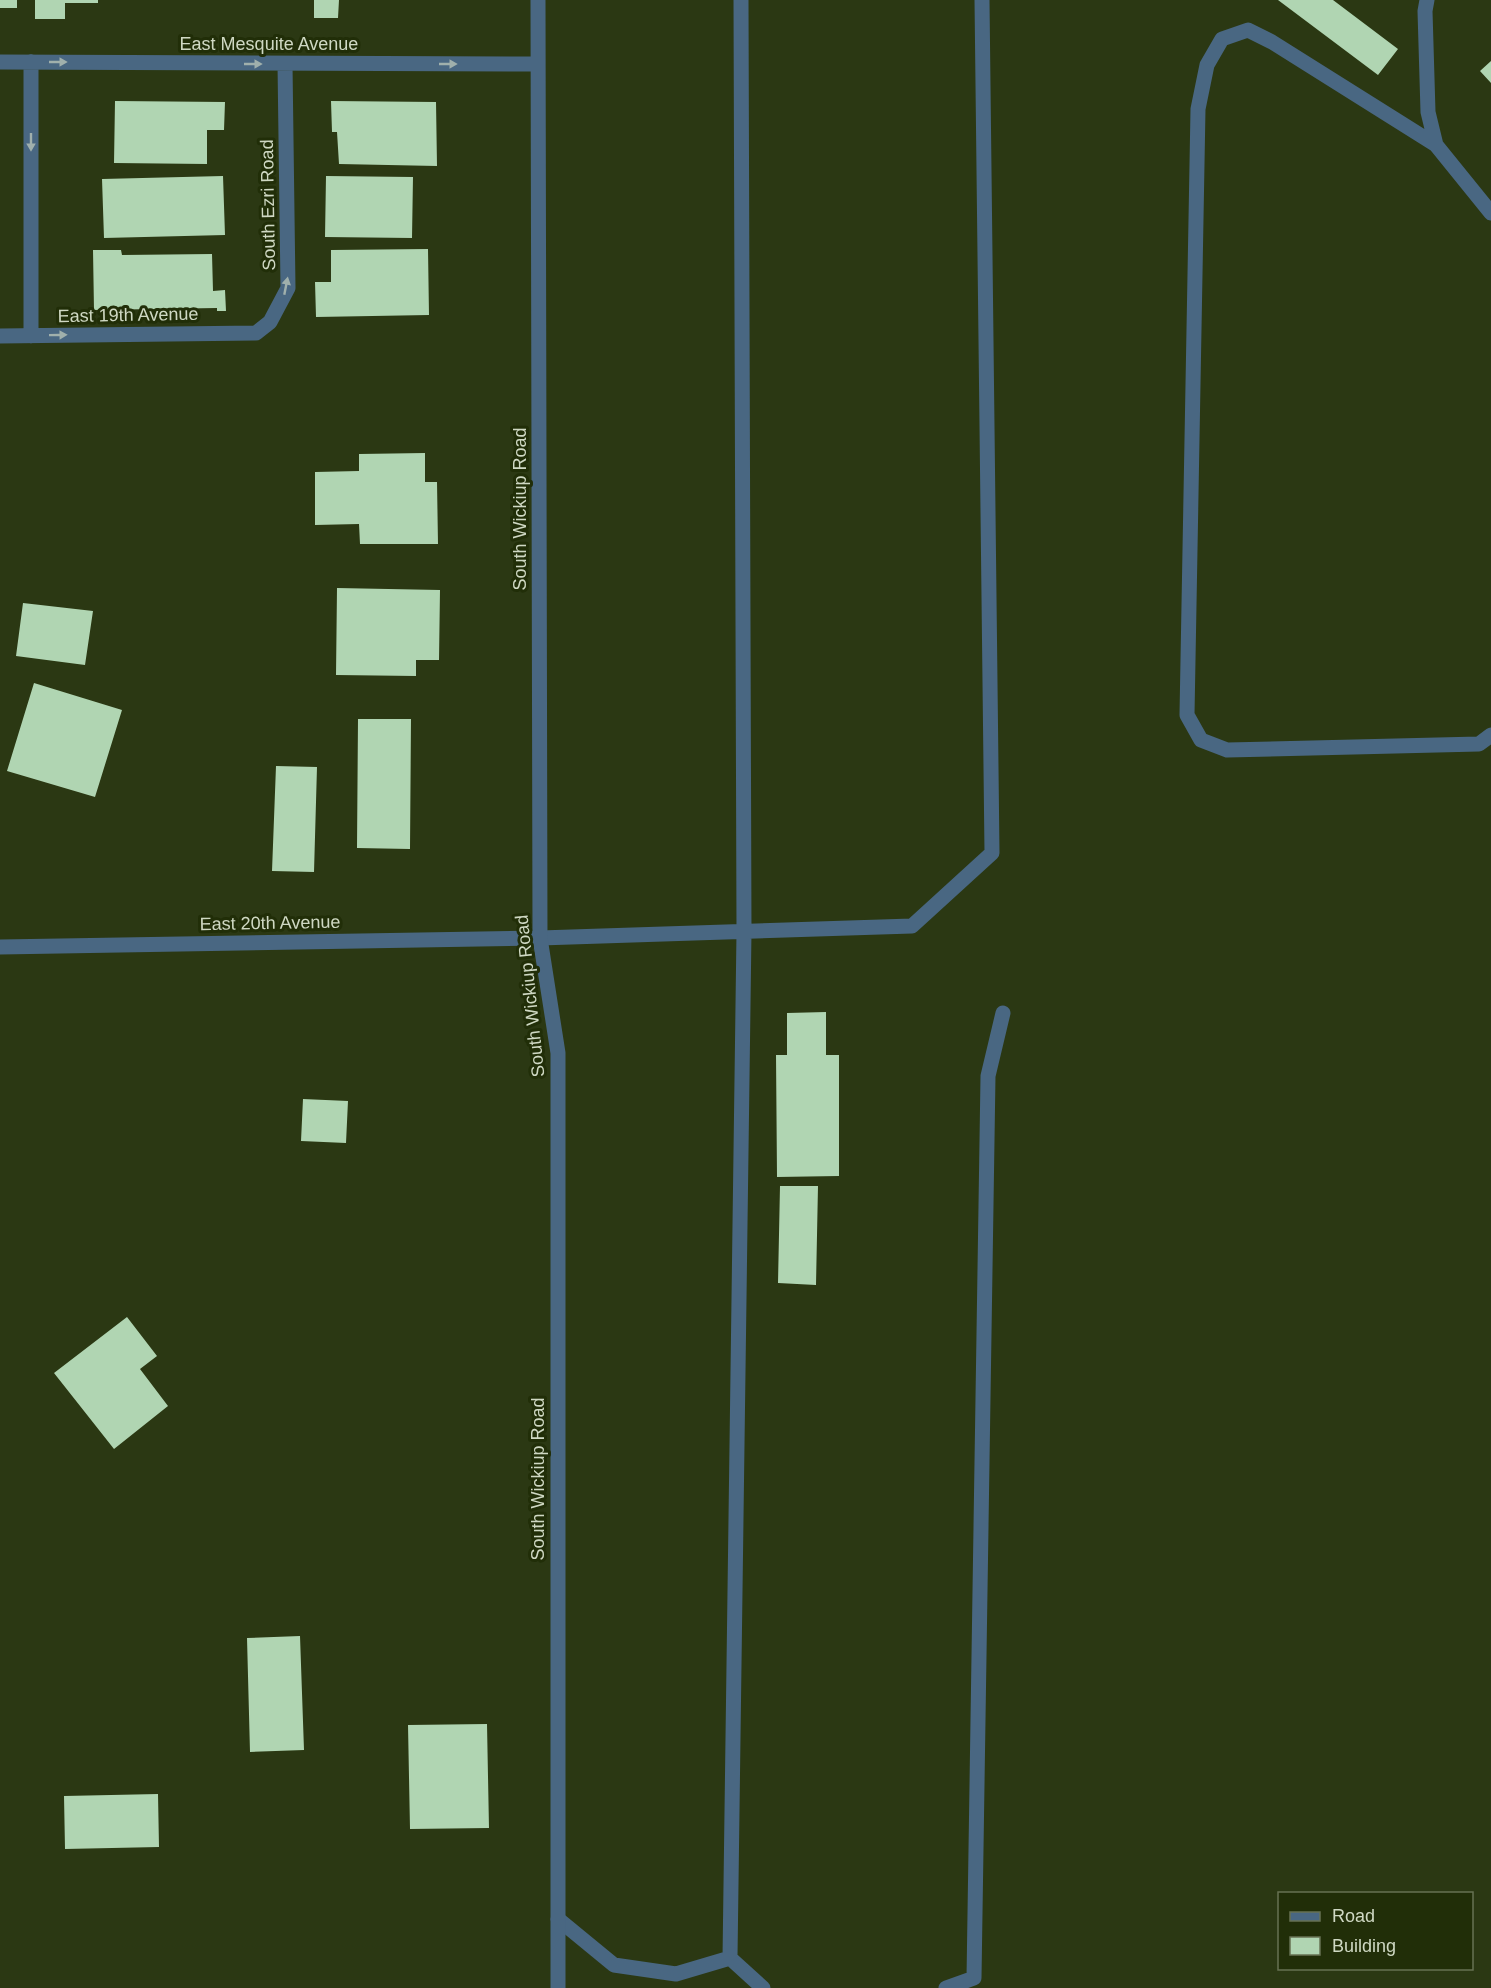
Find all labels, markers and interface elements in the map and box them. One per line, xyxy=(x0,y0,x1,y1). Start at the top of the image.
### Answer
street label: East Mesquite Avenue xyxy=(180,34,358,54)
one-way arrow xyxy=(49,57,68,67)
one-way arrow xyxy=(244,59,263,69)
one-way arrow xyxy=(439,59,458,69)
one-way arrow xyxy=(26,132,36,151)
street label: South Ezri Road xyxy=(257,139,279,271)
one-way arrow xyxy=(282,276,291,295)
street label: East 19th Avenue xyxy=(57,304,199,326)
one-way arrow xyxy=(49,330,68,340)
street label: South Wickiup Road xyxy=(510,427,530,591)
street label: East 20th Avenue xyxy=(199,912,341,934)
street label: South Wickiup Road xyxy=(512,914,548,1078)
street label: South Wickiup Road xyxy=(528,1397,548,1561)
legend xyxy=(1278,1892,1473,1970)
text: Road xyxy=(1332,1906,1375,1926)
text: Building xyxy=(1332,1936,1396,1956)

